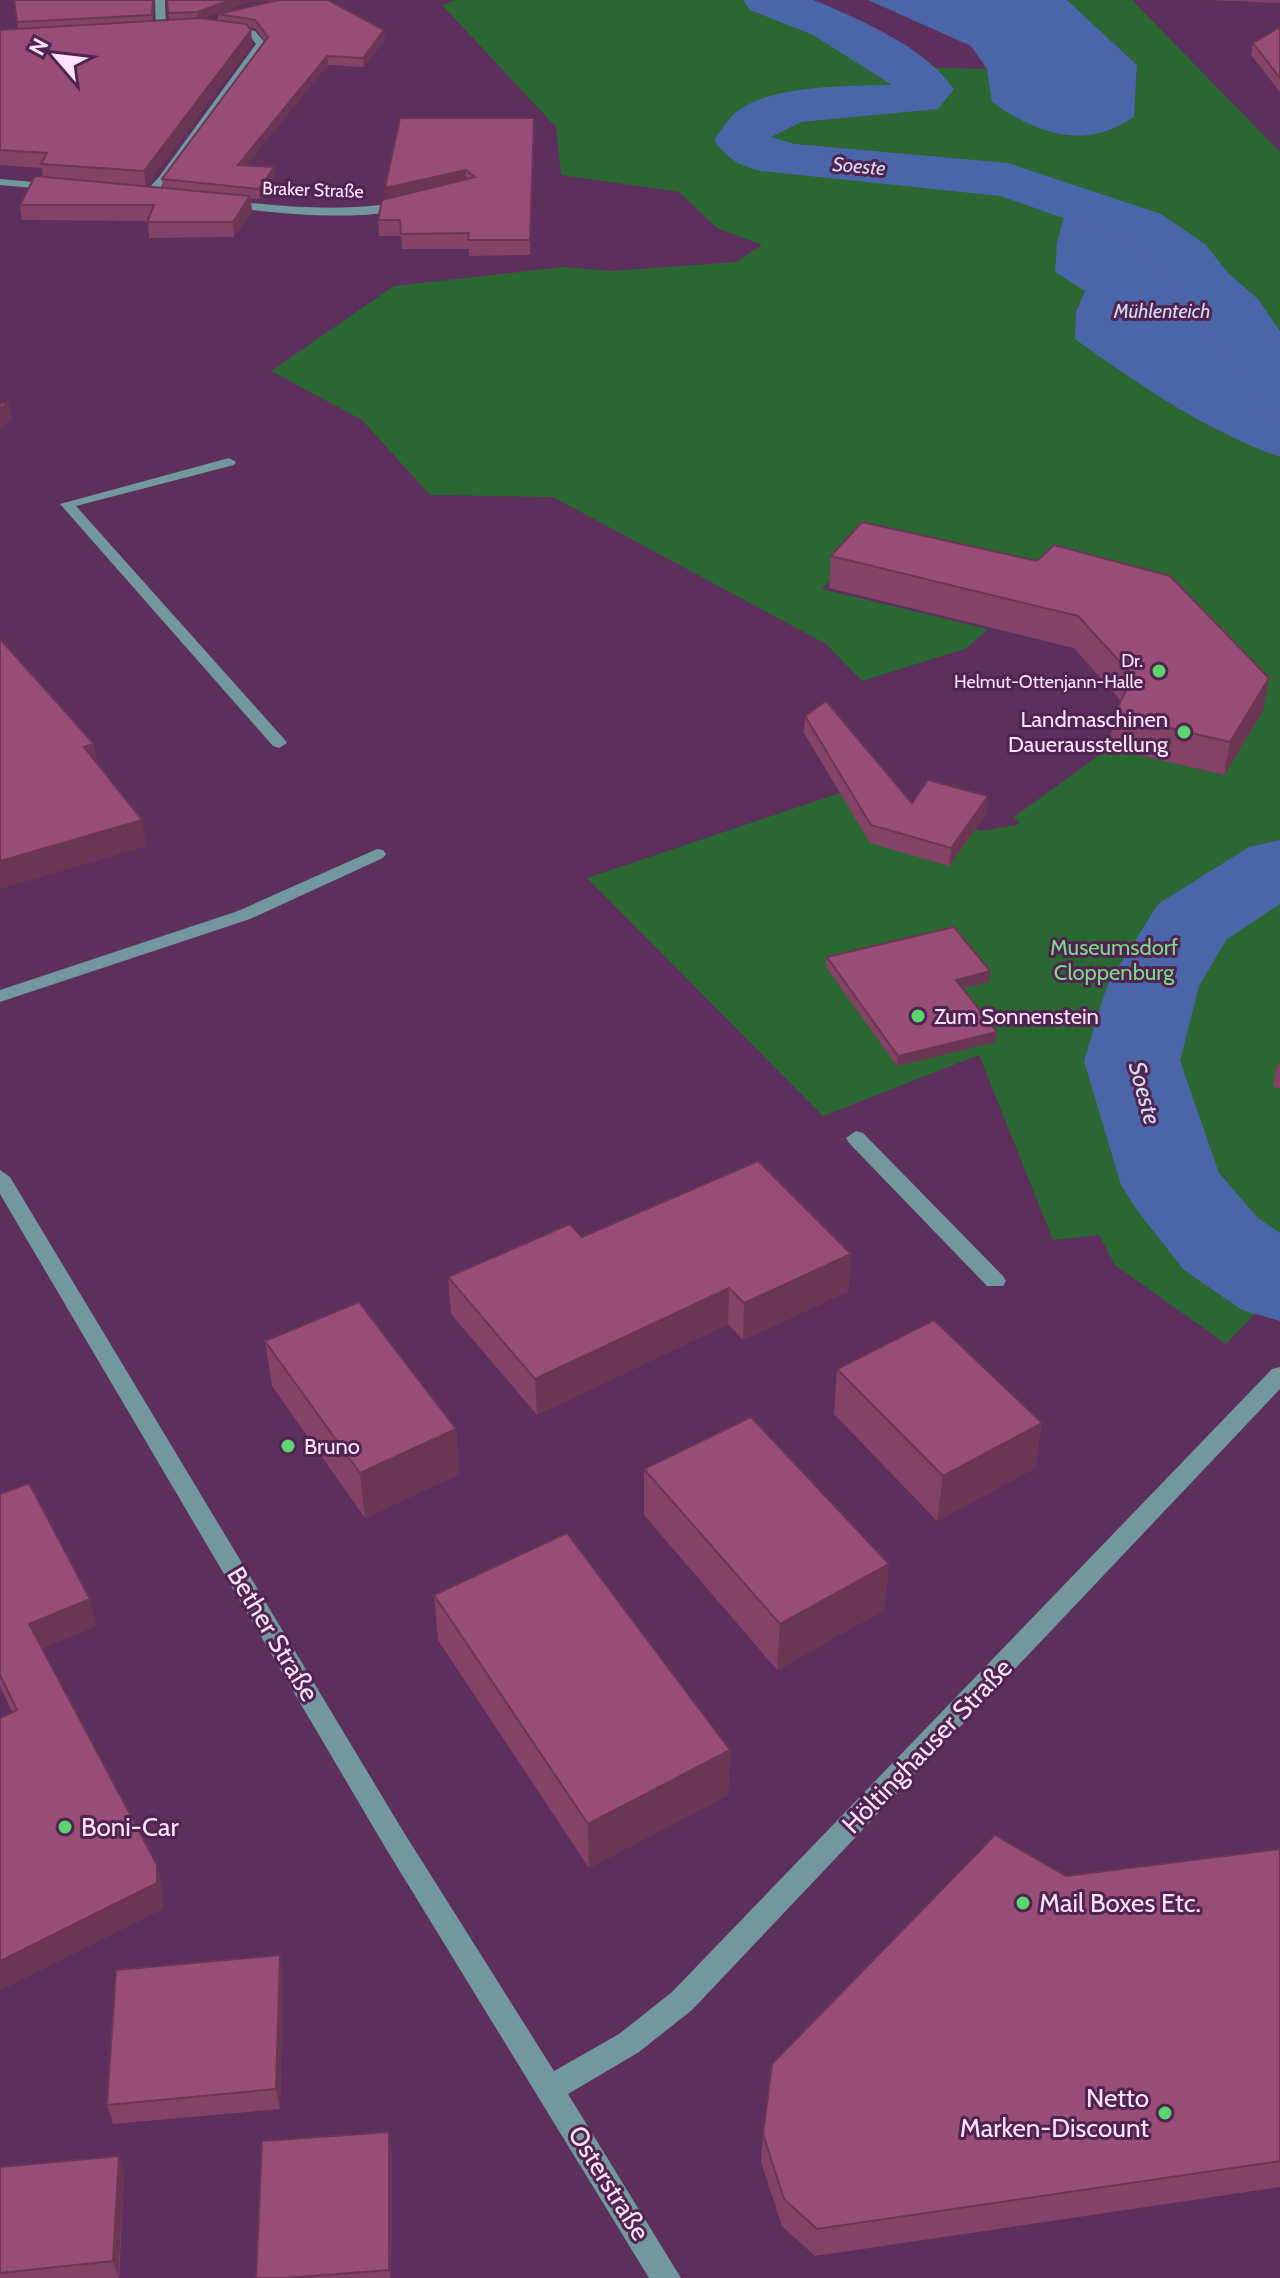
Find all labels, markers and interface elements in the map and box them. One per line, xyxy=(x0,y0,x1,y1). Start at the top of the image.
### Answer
north arrow xyxy=(16,16,96,96)
text: N xyxy=(23,34,54,60)
water label: Soeste xyxy=(831,152,887,180)
street label: Braker Straße xyxy=(262,177,364,203)
water label: Mühlenteich xyxy=(1113,299,1210,323)
place label: Dr. Helmut-Ottenjann-Halle xyxy=(954,650,1143,693)
marker: Dr. Helmut-Ottenjann-Halle xyxy=(1150,662,1168,680)
place label: Landmaschinen Dauerausstellung xyxy=(1008,706,1169,758)
marker: Landmaschinen Dauerausstellung xyxy=(1175,723,1193,741)
park label: Museumsdorf Cloppenburg xyxy=(1050,934,1178,986)
place label: Zum Sonnenstein xyxy=(934,1003,1099,1030)
marker: Zum Sonnenstein xyxy=(909,1007,927,1025)
water label: Soeste xyxy=(1123,1058,1167,1128)
place label: Bruno xyxy=(304,1433,360,1460)
marker: Bruno xyxy=(279,1437,297,1455)
street label: Bether Straße xyxy=(220,1561,326,1707)
street label: Höltinghauser Straße xyxy=(835,1652,1019,1840)
place label: Boni-Car xyxy=(81,1811,179,1843)
marker: Boni-Car xyxy=(56,1818,74,1836)
place label: Mail Boxes Etc. xyxy=(1039,1887,1201,1919)
marker: Mail Boxes Etc. xyxy=(1014,1894,1032,1912)
place label: Netto Marken-Discount xyxy=(960,2082,1149,2144)
marker: Netto Marken-Discount xyxy=(1156,2104,1174,2122)
street label: Osterstraße xyxy=(561,2120,657,2246)

